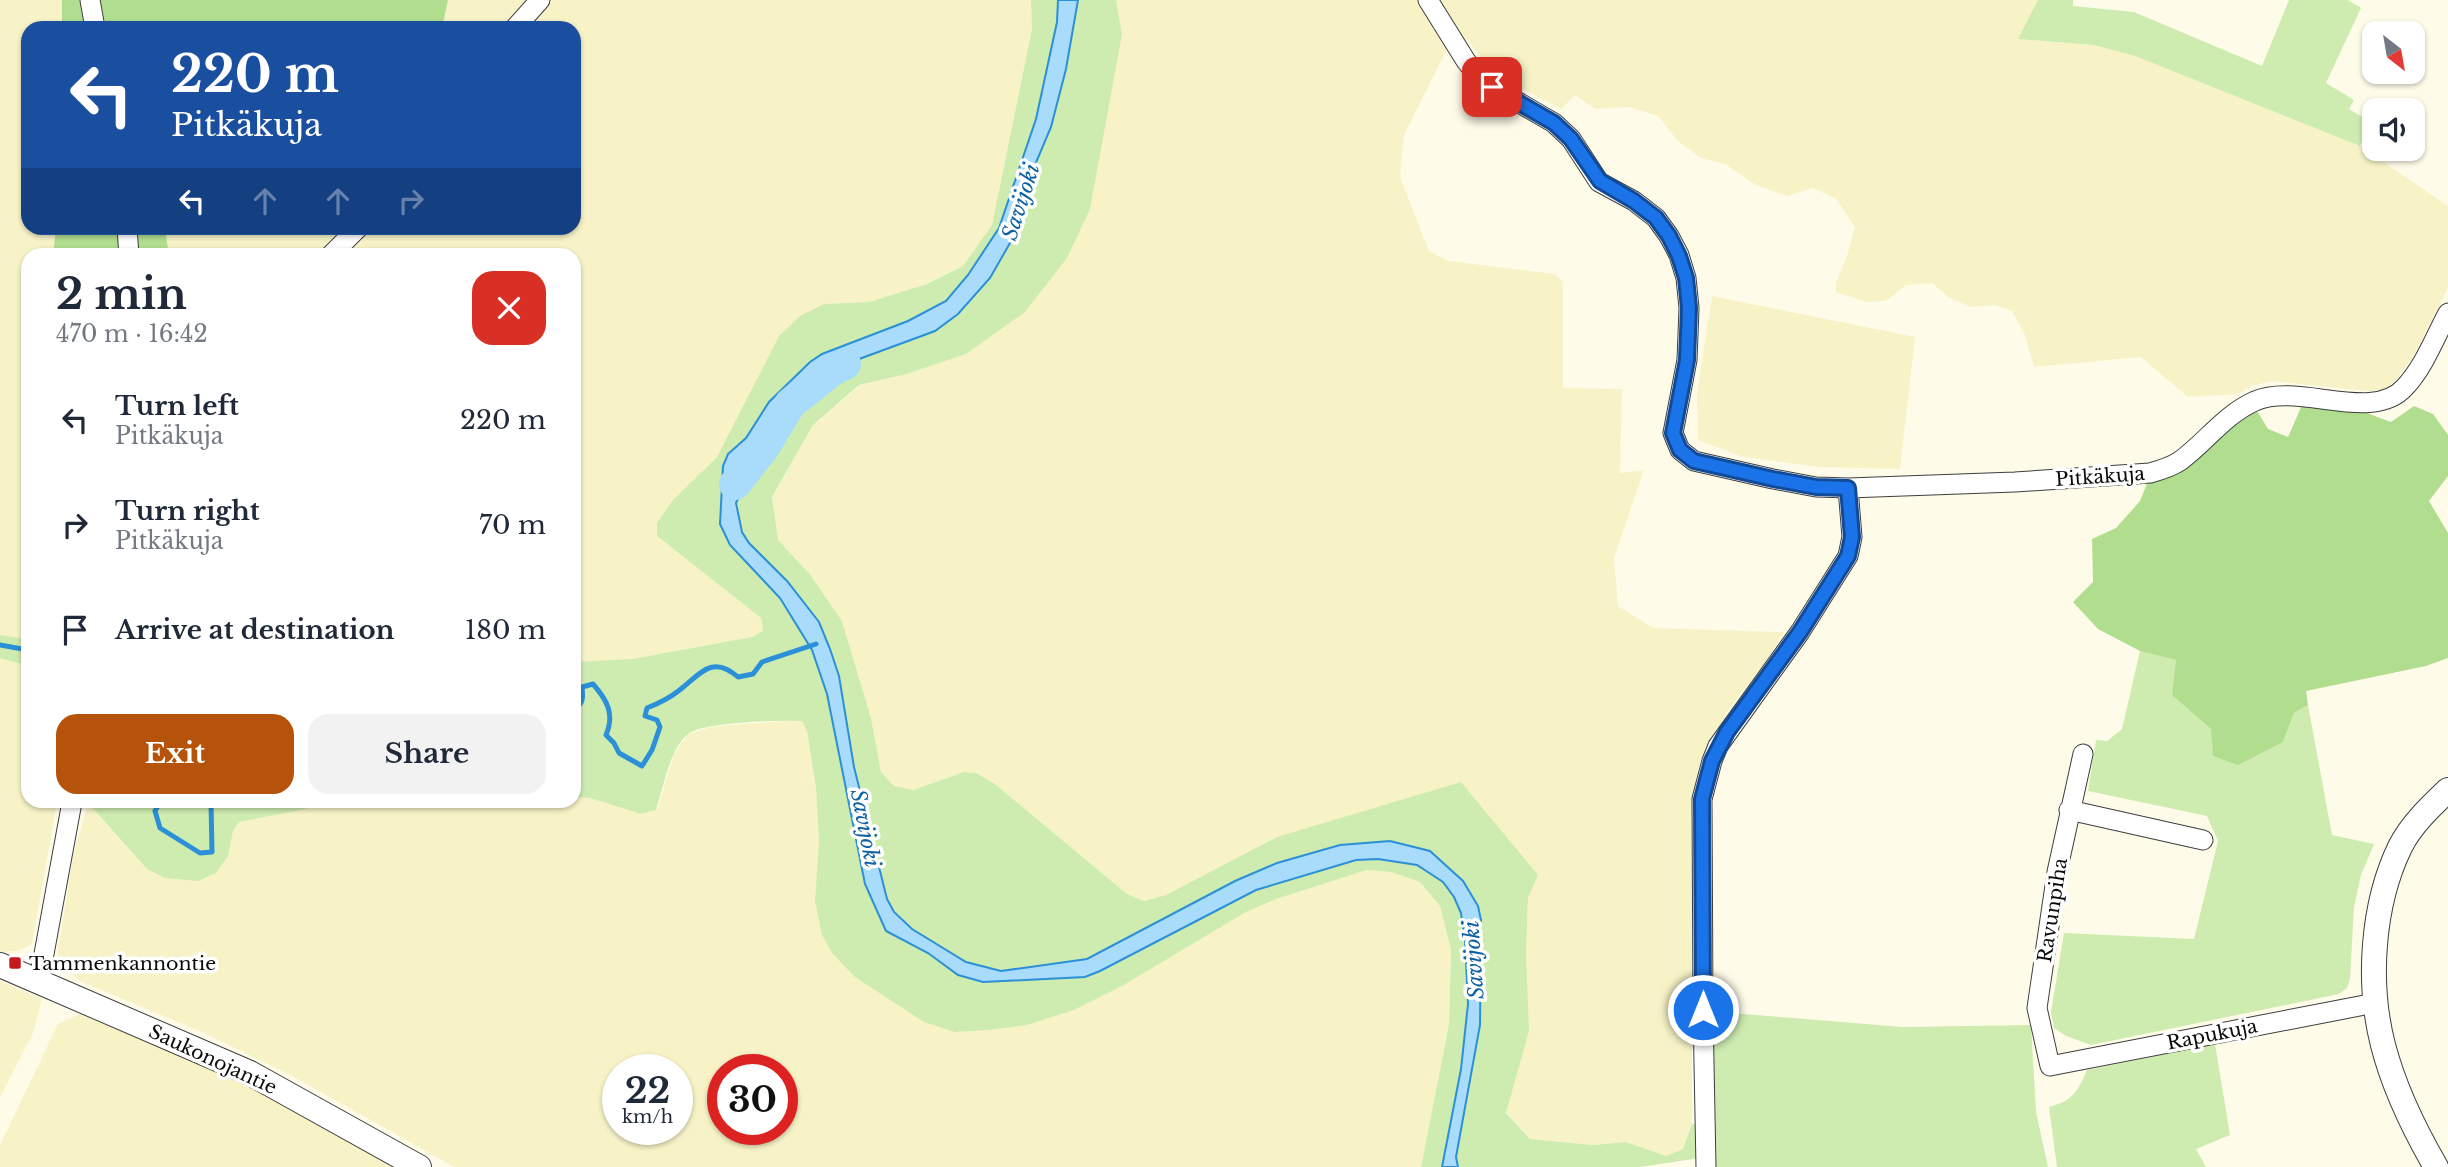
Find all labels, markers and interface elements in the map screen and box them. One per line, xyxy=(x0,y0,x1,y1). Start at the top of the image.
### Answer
north arrow xyxy=(2362,21,2426,84)
map controls xyxy=(2362,21,2425,161)
text: 220 m xyxy=(171,44,339,105)
icon: left xyxy=(56,49,147,140)
pin xyxy=(1462,57,1522,117)
icon: arrive xyxy=(1473,68,1511,106)
button: sound xyxy=(2362,98,2425,161)
text: Pitkäkuja xyxy=(171,105,322,145)
water label: Savijoki xyxy=(996,160,1046,244)
icon: left xyxy=(173,182,211,220)
icon: ahead xyxy=(246,182,284,220)
icon: ahead xyxy=(319,182,357,220)
icon: right xyxy=(392,182,430,220)
text: 2 min xyxy=(56,268,187,320)
button: close xyxy=(472,271,546,345)
text: 470 m · 16:42 xyxy=(56,320,208,348)
text: Turn left xyxy=(115,390,239,422)
icon: left xyxy=(56,401,94,439)
text: 220 m xyxy=(460,404,546,436)
text: Pitkäkuja xyxy=(115,422,224,450)
street label: Pitkäkuja xyxy=(2054,462,2146,491)
text: Turn right xyxy=(115,495,260,527)
icon: right xyxy=(56,506,94,544)
text: 70 m xyxy=(479,509,546,541)
text: Pitkäkuja xyxy=(115,527,224,555)
icon: arrive xyxy=(56,611,94,649)
text: Arrive at destination xyxy=(115,614,395,646)
text: 180 m xyxy=(465,614,546,646)
button: Exit xyxy=(56,714,294,794)
button: Share xyxy=(308,714,546,794)
water label: Savijoki xyxy=(845,787,885,870)
street label: Ravunpiha xyxy=(2033,856,2072,964)
water label: Savijoki xyxy=(1458,919,1490,1000)
place label: Tammenkannontie xyxy=(29,952,216,975)
marker: Tammenkannontie xyxy=(7,955,23,971)
position arrow xyxy=(1666,973,1740,1047)
street label: Rapukuja xyxy=(2165,1014,2260,1055)
street label: Saukonojantie xyxy=(145,1020,280,1099)
speed limit sign: 30 xyxy=(707,1054,798,1145)
text: 22 xyxy=(625,1069,670,1112)
text: km/h xyxy=(622,1106,673,1128)

